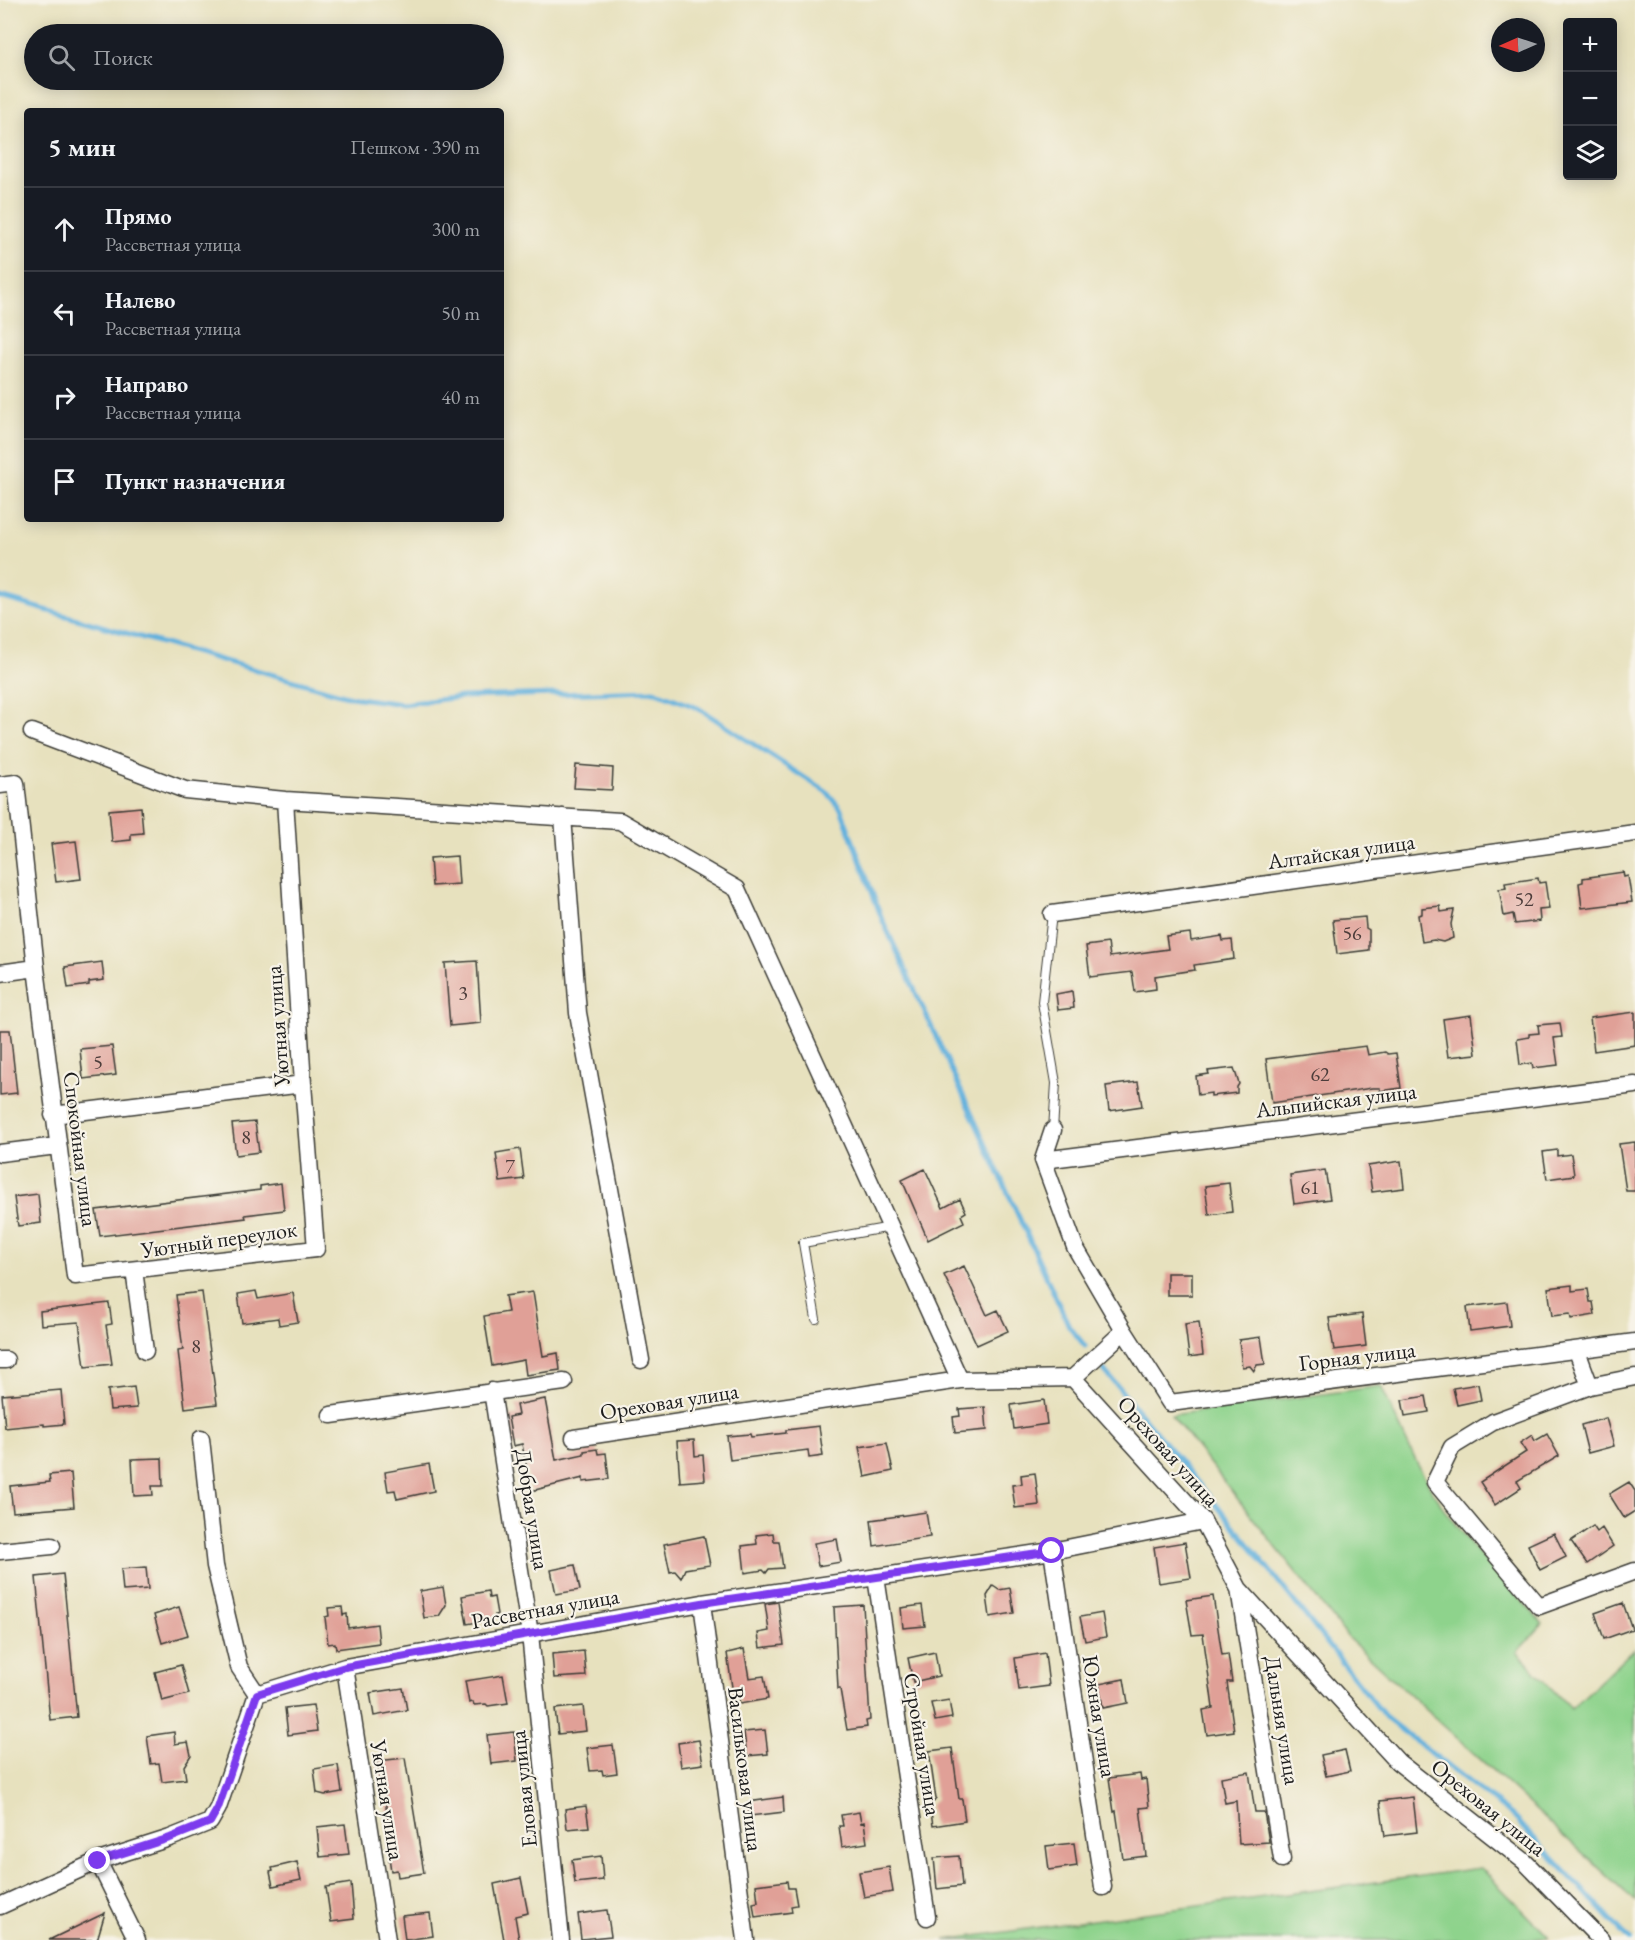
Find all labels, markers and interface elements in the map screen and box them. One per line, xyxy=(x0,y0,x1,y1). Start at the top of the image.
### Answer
north arrow xyxy=(1491,18,1545,72)
map controls xyxy=(1563,18,1617,180)
button: + xyxy=(1563,18,1617,72)
search box xyxy=(24,24,504,90)
icon: search xyxy=(45,41,78,74)
text: Поиск xyxy=(93,43,153,72)
button: − xyxy=(1563,72,1617,126)
button: layers xyxy=(1563,126,1617,180)
text: 5 мин xyxy=(48,130,116,164)
text: Пешком · 390 m xyxy=(350,134,480,160)
text: Прямо xyxy=(105,202,172,231)
icon: ahead xyxy=(48,213,81,246)
text: 300 m xyxy=(432,216,480,242)
text: Рассветная улица xyxy=(105,231,241,257)
text: Налево xyxy=(105,286,175,315)
icon: left xyxy=(48,297,81,330)
text: 50 m xyxy=(441,300,480,326)
text: Рассветная улица xyxy=(105,315,241,341)
text: Направо xyxy=(105,370,188,399)
icon: right xyxy=(48,381,81,414)
text: 40 m xyxy=(441,384,480,410)
text: Рассветная улица xyxy=(105,399,241,425)
icon: arrive xyxy=(48,465,81,498)
text: Пункт назначения xyxy=(105,467,285,496)
street label: Алтайская улица xyxy=(1265,827,1417,876)
house number: 52 xyxy=(1514,886,1534,912)
house number: 56 xyxy=(1342,920,1362,946)
street label: Уютная улица xyxy=(259,964,296,1089)
house number: 3 xyxy=(458,980,468,1006)
house number: 5 xyxy=(93,1049,103,1075)
house number: 62 xyxy=(1310,1061,1330,1087)
street label: Спокойная улица xyxy=(57,1070,104,1228)
street label: Альпийская улица xyxy=(1253,1076,1418,1125)
house number: 8 xyxy=(241,1124,251,1150)
house number: 7 xyxy=(505,1153,515,1179)
house number: 61 xyxy=(1300,1174,1320,1200)
street label: Уютный переулок xyxy=(138,1214,299,1265)
house number: 8 xyxy=(191,1333,201,1359)
street label: Горная улица xyxy=(1297,1335,1417,1378)
street label: Ореховая улица xyxy=(598,1376,741,1427)
street label: Ореховая улица xyxy=(1111,1390,1226,1513)
street label: Добрая улица xyxy=(509,1446,556,1572)
route start xyxy=(1038,1537,1064,1563)
street label: Рассветная улица xyxy=(469,1581,622,1636)
street label: Южная улица xyxy=(1075,1653,1124,1780)
street label: Дальняя улица xyxy=(1258,1653,1307,1787)
street label: Стройная улица xyxy=(897,1670,948,1818)
street label: Васильковая улица xyxy=(721,1685,770,1853)
street label: Еловая улица xyxy=(503,1729,544,1849)
street label: Уютная улица xyxy=(364,1737,411,1863)
street label: Ореховая улица xyxy=(1425,1752,1552,1863)
route end xyxy=(84,1847,110,1873)

